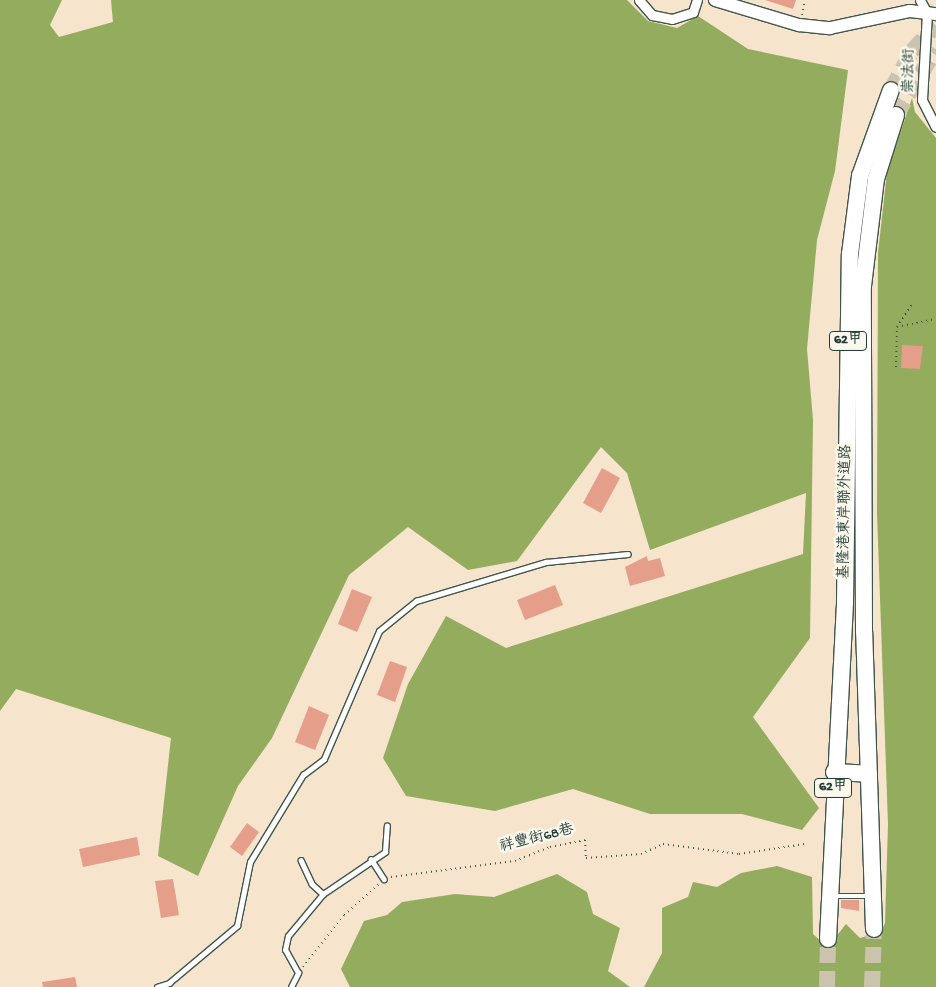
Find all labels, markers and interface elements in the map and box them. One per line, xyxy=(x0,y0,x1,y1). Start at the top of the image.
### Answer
street label: 崇法街 xyxy=(901,48,919,94)
road number: 62甲 xyxy=(828,330,868,352)
street label: 基隆港東岸聯外道路 xyxy=(836,444,856,580)
road number: 62甲 xyxy=(813,776,853,800)
street label: 祥豐街68巷 xyxy=(498,821,576,857)

